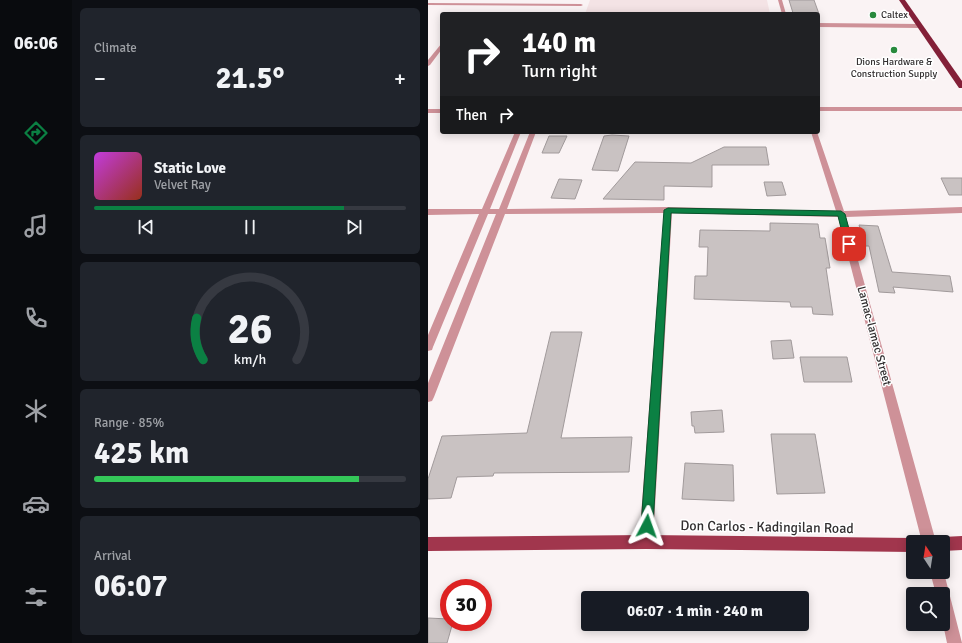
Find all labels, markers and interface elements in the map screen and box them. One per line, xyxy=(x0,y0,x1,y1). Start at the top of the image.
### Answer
place label: Caltex xyxy=(881,9,908,21)
marker: Caltex xyxy=(868,10,878,20)
text: 140 m xyxy=(522,26,596,60)
icon: right xyxy=(456,28,508,80)
text: 06:06 xyxy=(14,32,58,54)
text: Climate xyxy=(94,40,137,56)
marker: Dions Hardware & Construction Supply xyxy=(889,45,899,55)
place label: Dions Hardware & Construction Supply xyxy=(851,56,938,80)
text: 21.5° xyxy=(215,60,285,97)
text: Turn right xyxy=(522,60,597,82)
text: − xyxy=(94,65,106,92)
text: + xyxy=(394,65,406,92)
icon: right xyxy=(495,104,517,126)
text: Then xyxy=(456,106,487,124)
icon: directions xyxy=(22,119,50,147)
text: Static Love xyxy=(154,159,226,177)
text: Velvet Ray xyxy=(154,177,211,193)
icon: music xyxy=(22,212,50,240)
icon: previous xyxy=(135,216,157,238)
icon: pause xyxy=(239,216,261,238)
icon: next xyxy=(343,216,365,238)
pin xyxy=(832,227,866,261)
icon: arrive xyxy=(838,233,860,255)
street label: Lamac-lamac Street xyxy=(853,285,895,387)
text: 26 xyxy=(228,303,272,354)
icon: phone xyxy=(22,304,50,332)
text: km/h xyxy=(234,350,266,367)
icon: climate xyxy=(22,397,50,425)
text: Range · 85% xyxy=(94,415,164,431)
text: 425 km xyxy=(94,435,189,472)
icon: car xyxy=(22,490,50,518)
position arrow xyxy=(626,505,668,547)
street label: Don Carlos - Kadingilan Road xyxy=(680,517,854,537)
north arrow xyxy=(906,535,950,579)
map controls xyxy=(906,535,950,631)
text: Arrival xyxy=(94,548,131,564)
text: 06:07 xyxy=(94,568,168,605)
speed limit sign: 30 xyxy=(440,579,492,631)
icon: filters xyxy=(22,583,50,611)
button: search xyxy=(906,587,950,631)
text: 06:07 · 1 min · 240 m xyxy=(627,602,763,620)

